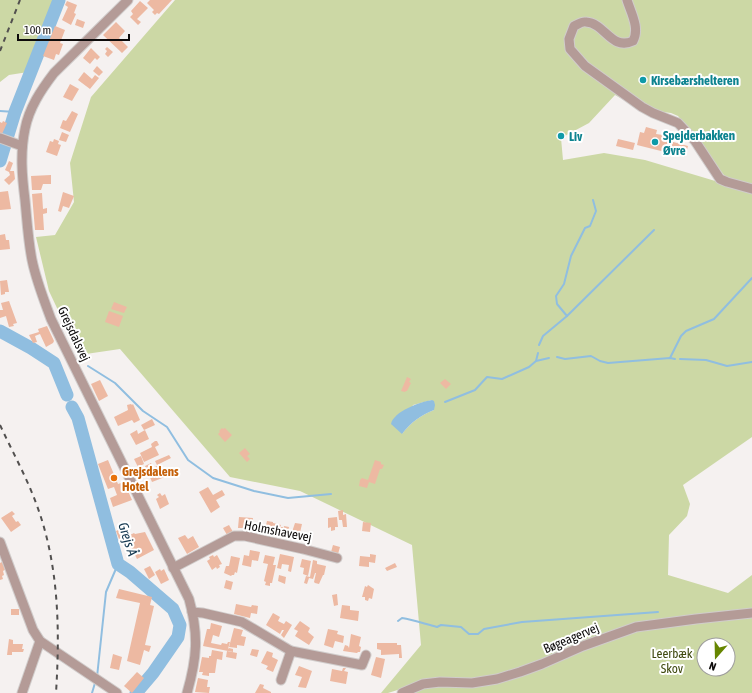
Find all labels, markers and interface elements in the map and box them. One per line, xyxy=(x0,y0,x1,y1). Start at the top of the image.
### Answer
scale bar xyxy=(18,16,129,42)
text: 100 m xyxy=(24,23,51,37)
place label: Kirsebærshelteren xyxy=(651,73,739,88)
marker: Kirsebærshelteren xyxy=(638,75,648,85)
place label: Spejderbakken Øvre xyxy=(663,128,735,158)
place label: Liv xyxy=(569,129,583,144)
marker: Liv xyxy=(556,131,566,141)
marker: Spejderbakken Øvre xyxy=(650,137,660,147)
street label: Grejsdalsvej xyxy=(55,304,93,364)
place label: Grejsdalens Hotel xyxy=(122,464,179,494)
marker: Grejsdalens Hotel xyxy=(109,473,119,483)
street label: Holmshavevej xyxy=(243,517,313,545)
water label: Grejs Å xyxy=(115,520,142,558)
street label: Bøgeagervej xyxy=(541,620,601,656)
north arrow xyxy=(696,637,736,677)
park label: Leerbæk Skov xyxy=(652,646,693,676)
text: N xyxy=(707,660,718,673)

